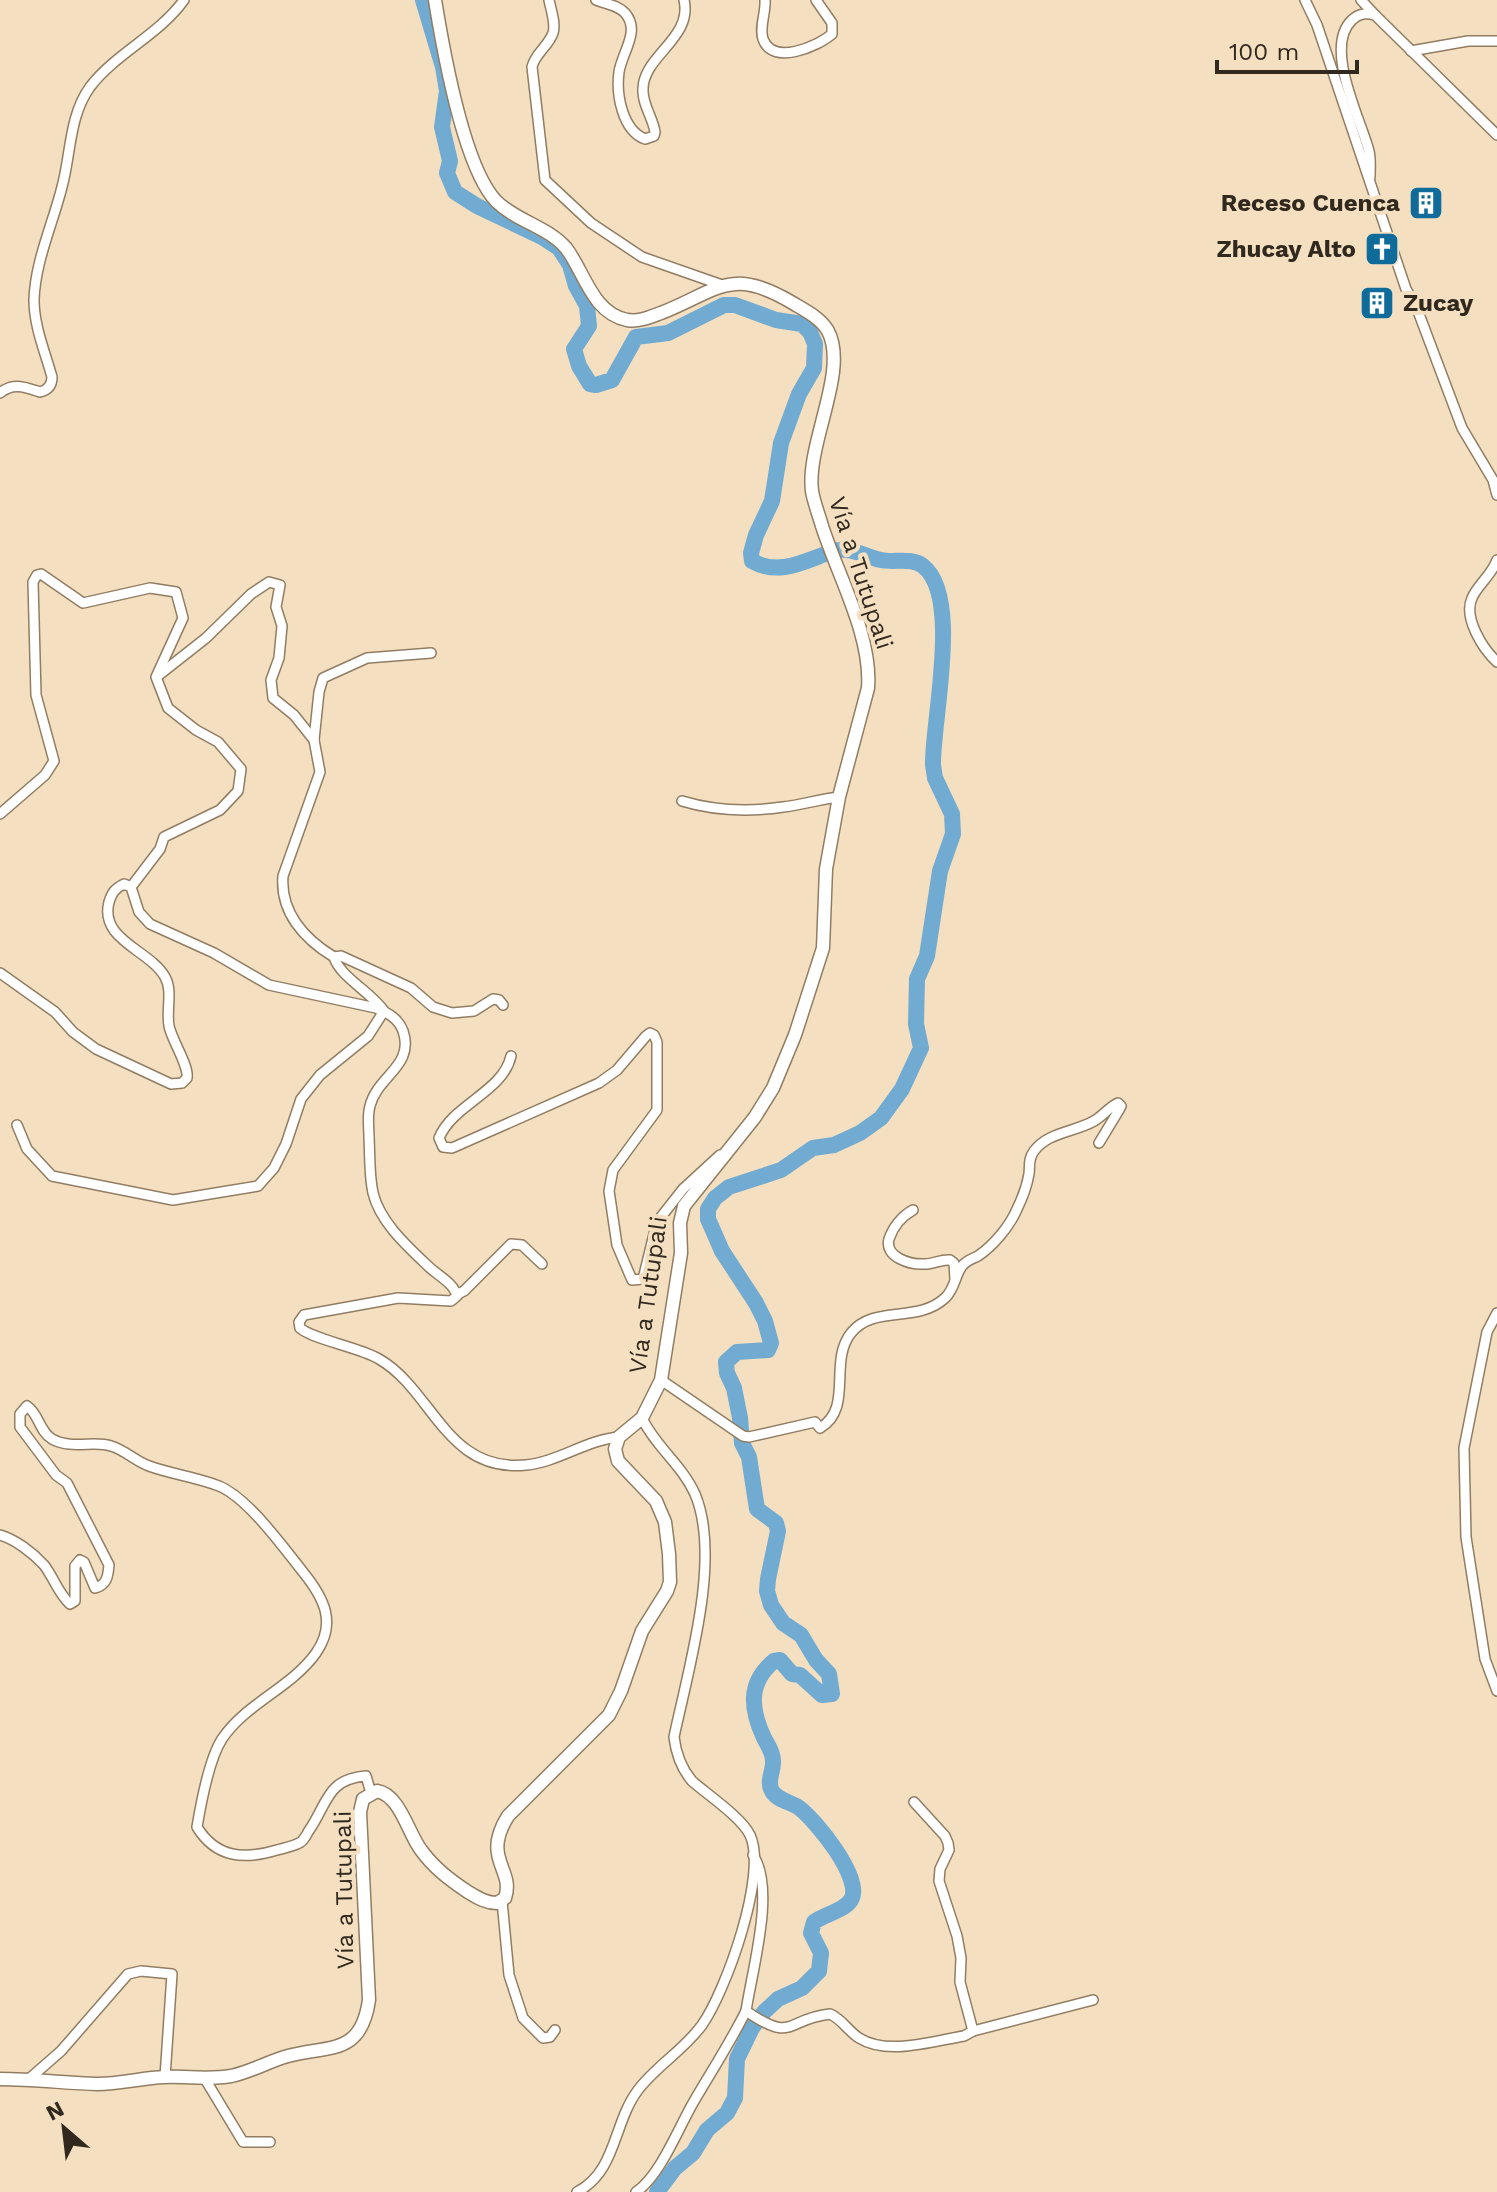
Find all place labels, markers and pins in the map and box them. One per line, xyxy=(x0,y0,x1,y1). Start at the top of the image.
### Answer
building icon: Receso Cuenca xyxy=(1407,184,1445,222)
place label: Receso Cuenca xyxy=(1221,189,1400,217)
church icon: Zhucay Alto xyxy=(1363,230,1401,268)
place label: Zhucay Alto xyxy=(1216,235,1356,263)
building icon: Zucay xyxy=(1358,284,1396,322)
place label: Zucay xyxy=(1403,289,1474,317)

